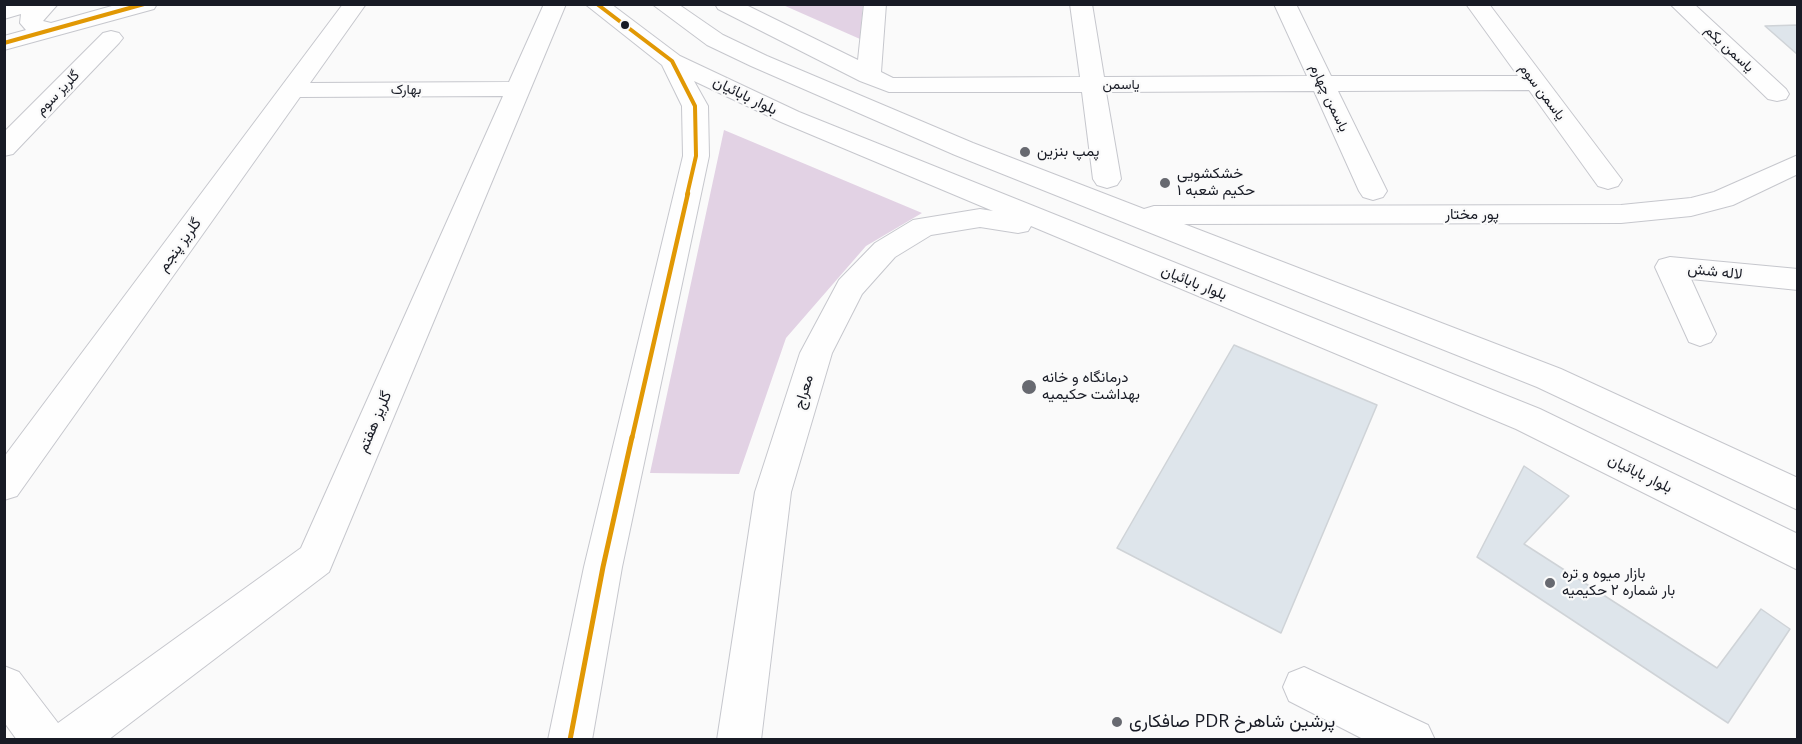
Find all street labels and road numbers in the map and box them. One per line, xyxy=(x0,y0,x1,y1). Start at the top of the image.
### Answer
street label: یاسمن یکم xyxy=(1701,22,1757,76)
street label: یاسمن سوم xyxy=(1515,60,1569,124)
street label: یاسمن چهارم xyxy=(1306,61,1352,135)
street label: گلریز سوم xyxy=(33,67,83,119)
street label: بلوار بابائیان xyxy=(710,73,780,119)
street label: یاسمن xyxy=(1102,77,1140,93)
street label: بهارک xyxy=(391,82,421,98)
street label: پور مختار xyxy=(1445,206,1499,224)
street label: گلریز پنجم xyxy=(155,215,205,275)
street label: لاله شش xyxy=(1687,260,1743,284)
street label: بلوار بابائیان xyxy=(1159,262,1229,304)
street label: معراج xyxy=(790,373,818,411)
street label: گلریز هفتم xyxy=(354,389,396,455)
street label: بلوار بابائیان xyxy=(1605,451,1675,497)

